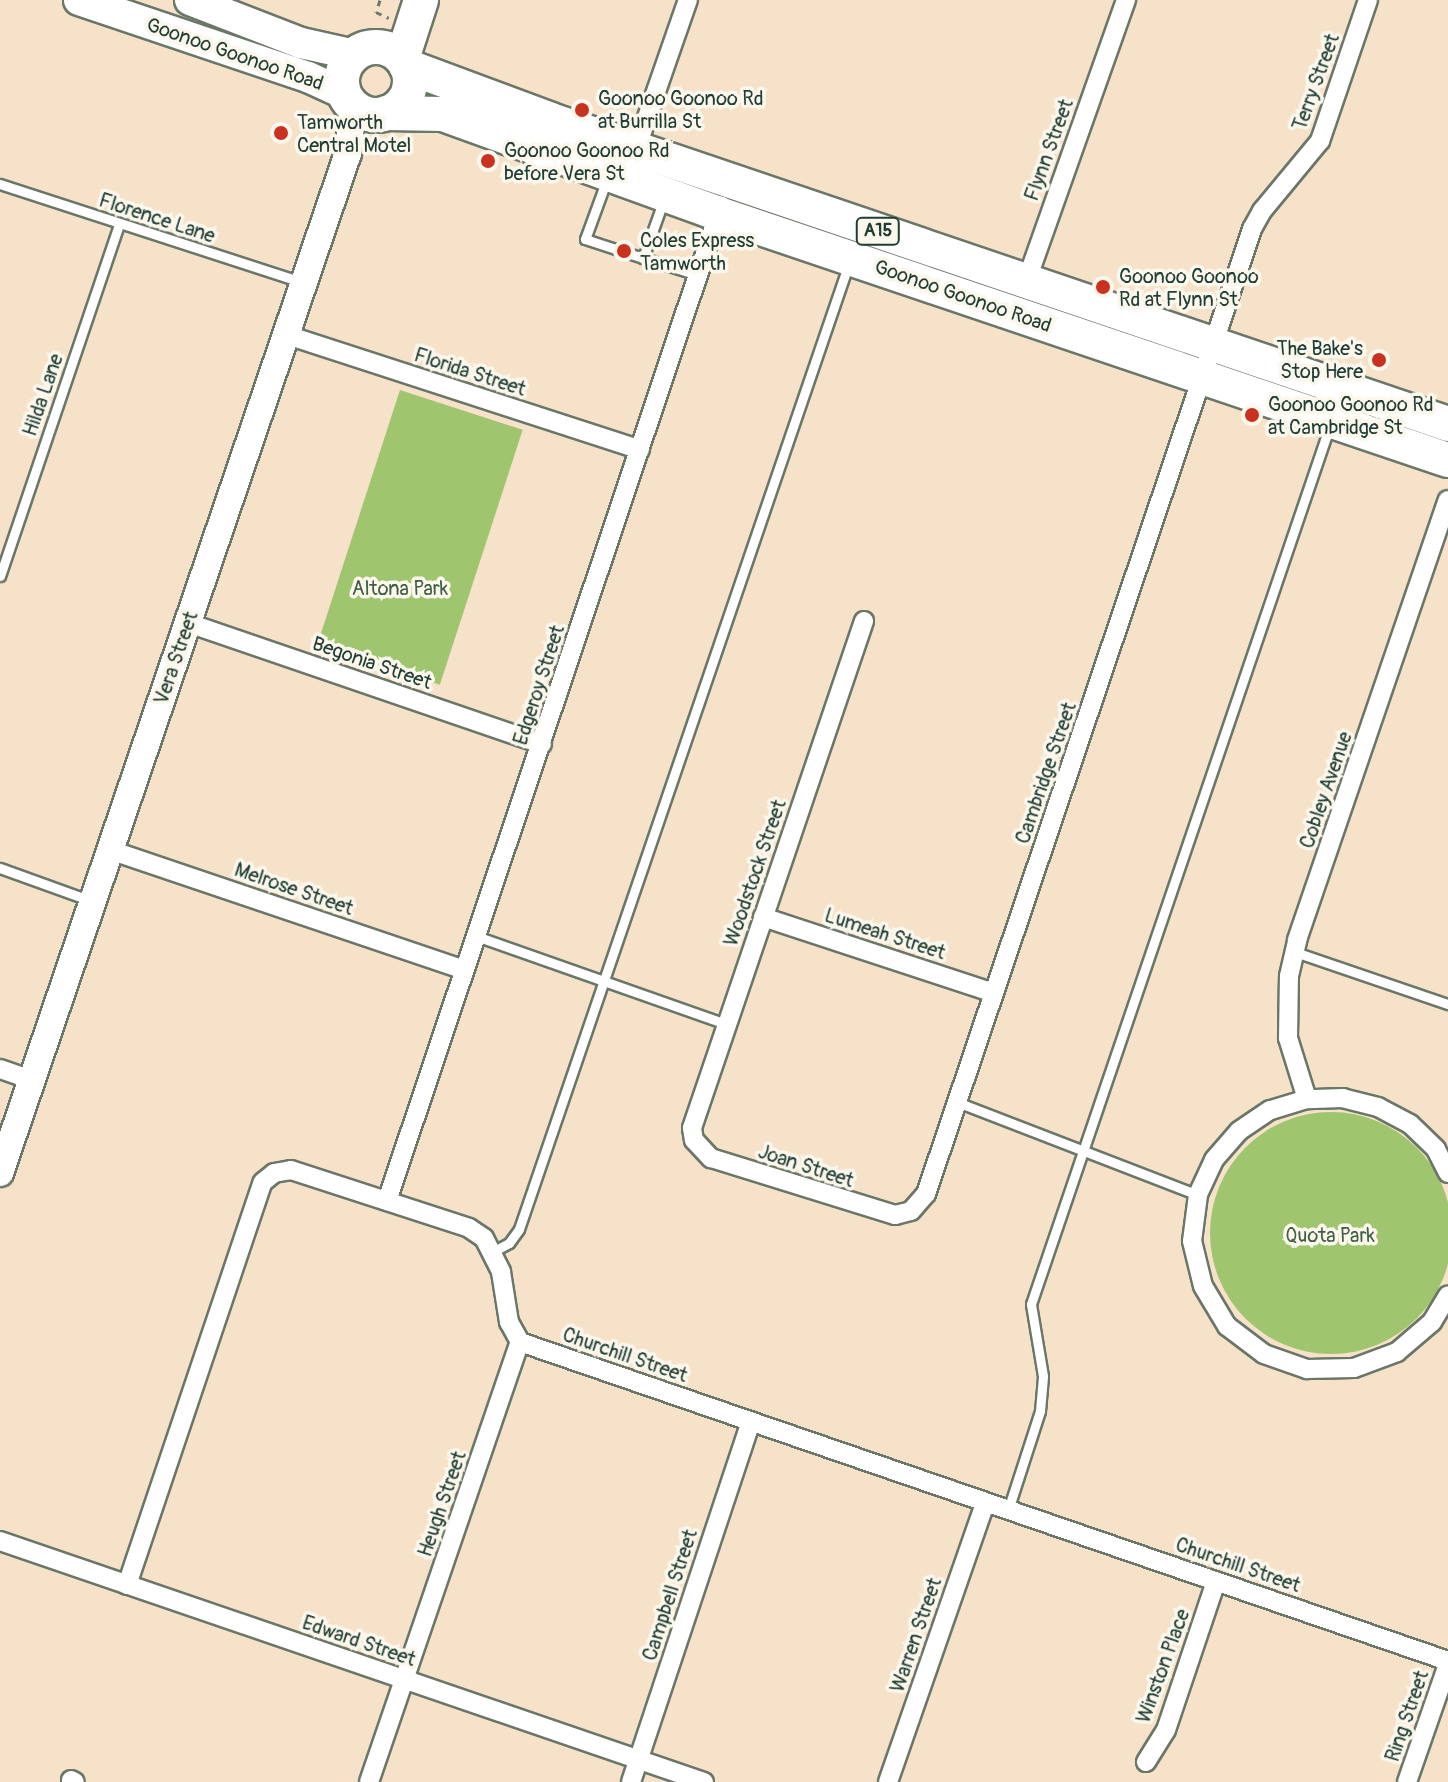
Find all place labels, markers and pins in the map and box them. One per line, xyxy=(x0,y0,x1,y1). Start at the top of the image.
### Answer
place label: Goonoo Goonoo Rd at Burrilla St xyxy=(598,86,764,133)
marker: Goonoo Goonoo Rd at Burrilla St xyxy=(573,101,591,119)
place label: Tamworth Central Motel xyxy=(297,110,411,157)
marker: Tamworth Central Motel xyxy=(272,124,290,142)
place label: Goonoo Goonoo Rd before Vera St xyxy=(504,138,670,185)
marker: Goonoo Goonoo Rd before Vera St xyxy=(479,152,497,170)
place label: Coles Express Tamworth xyxy=(640,228,754,275)
marker: Coles Express Tamworth xyxy=(615,242,633,260)
place label: Goonoo Goonoo Rd at Flynn St xyxy=(1119,264,1259,311)
marker: Goonoo Goonoo Rd at Flynn St xyxy=(1094,278,1112,296)
place label: The Bake's Stop Here xyxy=(1277,336,1363,383)
marker: The Bake's Stop Here xyxy=(1370,351,1388,369)
place label: Goonoo Goonoo Rd at Cambridge St xyxy=(1268,392,1434,439)
marker: Goonoo Goonoo Rd at Cambridge St xyxy=(1243,406,1261,424)

